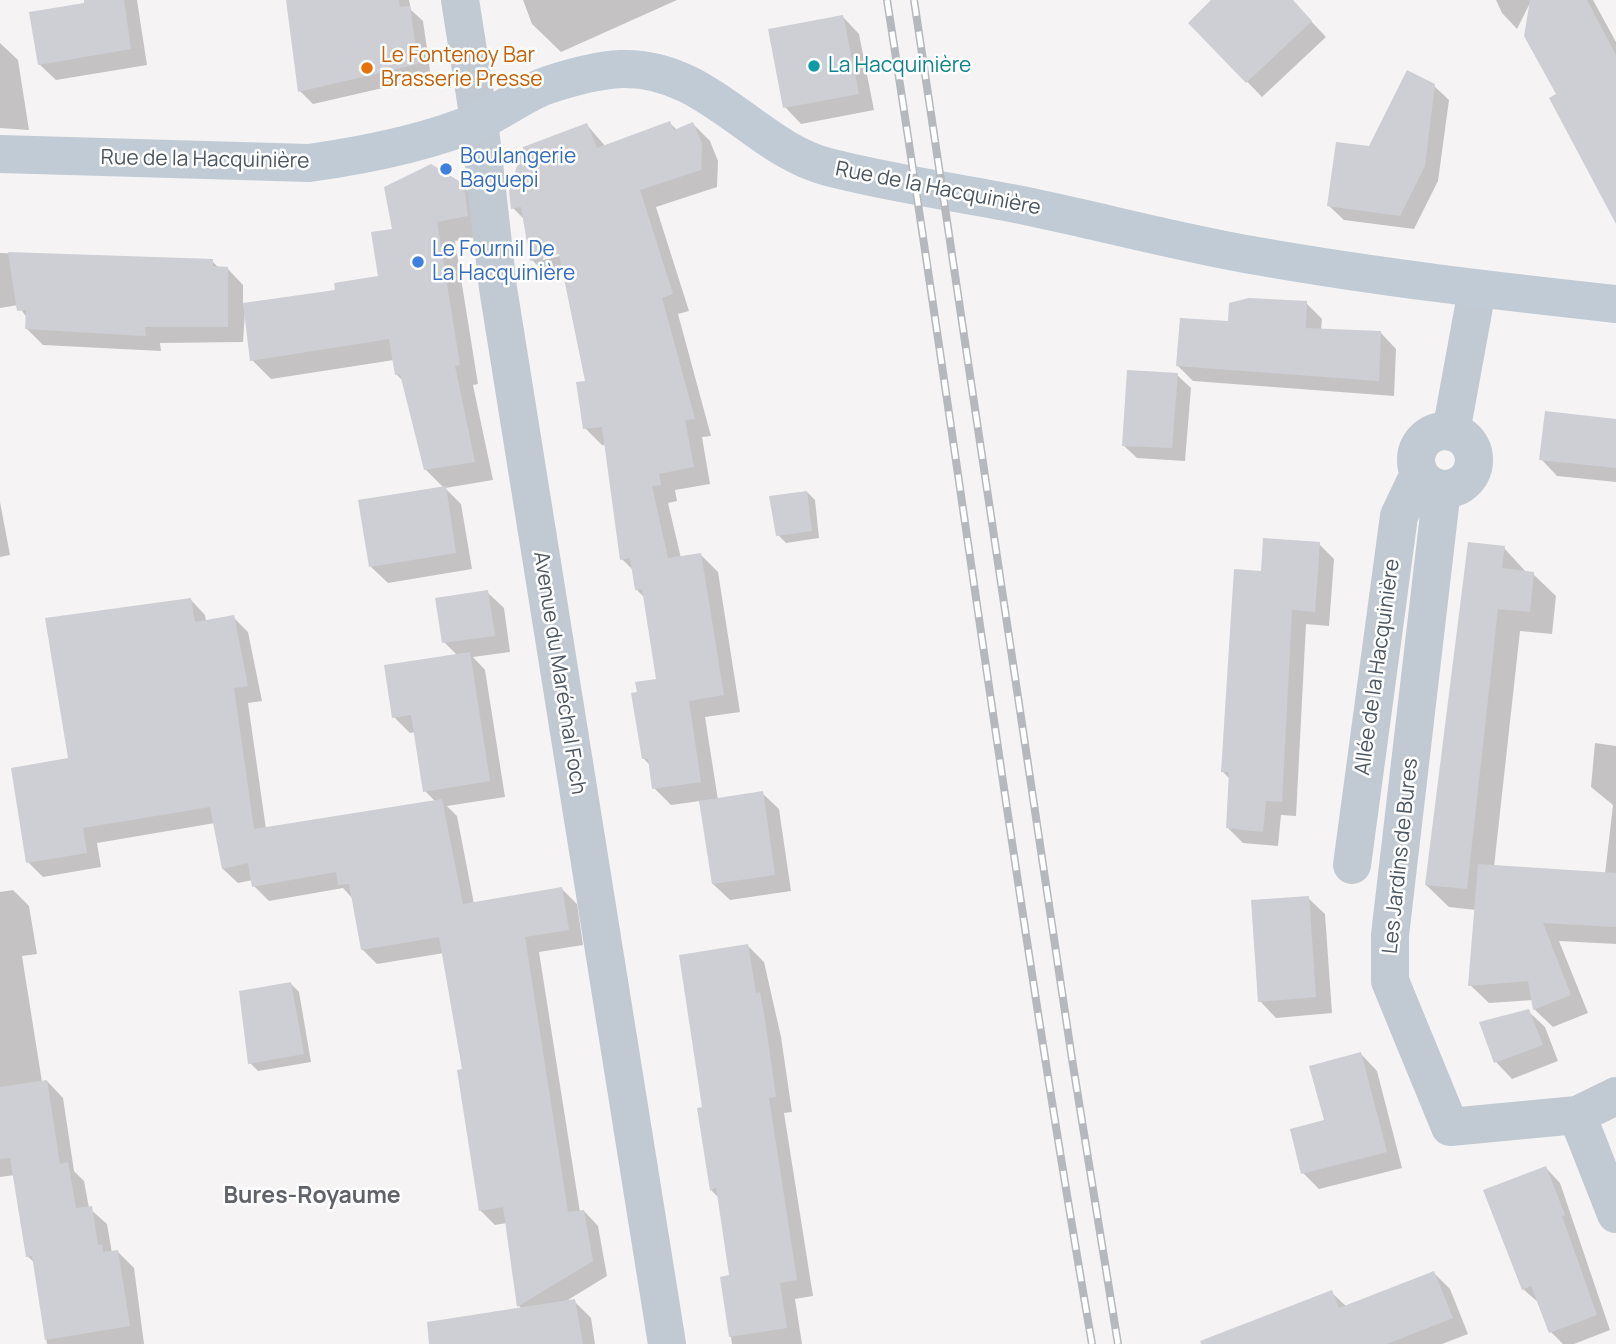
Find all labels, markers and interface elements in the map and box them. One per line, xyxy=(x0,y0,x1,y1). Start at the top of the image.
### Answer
place label: Le Fontenoy Bar Brasserie Presse xyxy=(381,43,543,93)
place label: La Hacquinière xyxy=(828,53,971,79)
marker: La Hacquinière xyxy=(806,58,822,74)
marker: Le Fontenoy Bar Brasserie Presse xyxy=(359,60,375,76)
place label: Boulangerie Baguepi xyxy=(460,144,576,194)
street label: Rue de la Hacquinière xyxy=(100,146,310,174)
street label: Rue de la Hacquinière xyxy=(833,157,1043,221)
marker: Boulangerie Baguepi xyxy=(438,161,454,177)
place label: Le Fournil De La Hacquinière xyxy=(432,237,575,287)
marker: Le Fournil De La Hacquinière xyxy=(410,254,426,270)
street label: Avenue du Maréchal Foch xyxy=(527,550,591,796)
street label: Allée de la Hacquinière xyxy=(1350,557,1406,777)
street label: Les Jardins de Bures xyxy=(1378,757,1424,955)
district label: Bures-Royaume xyxy=(223,1183,401,1211)

